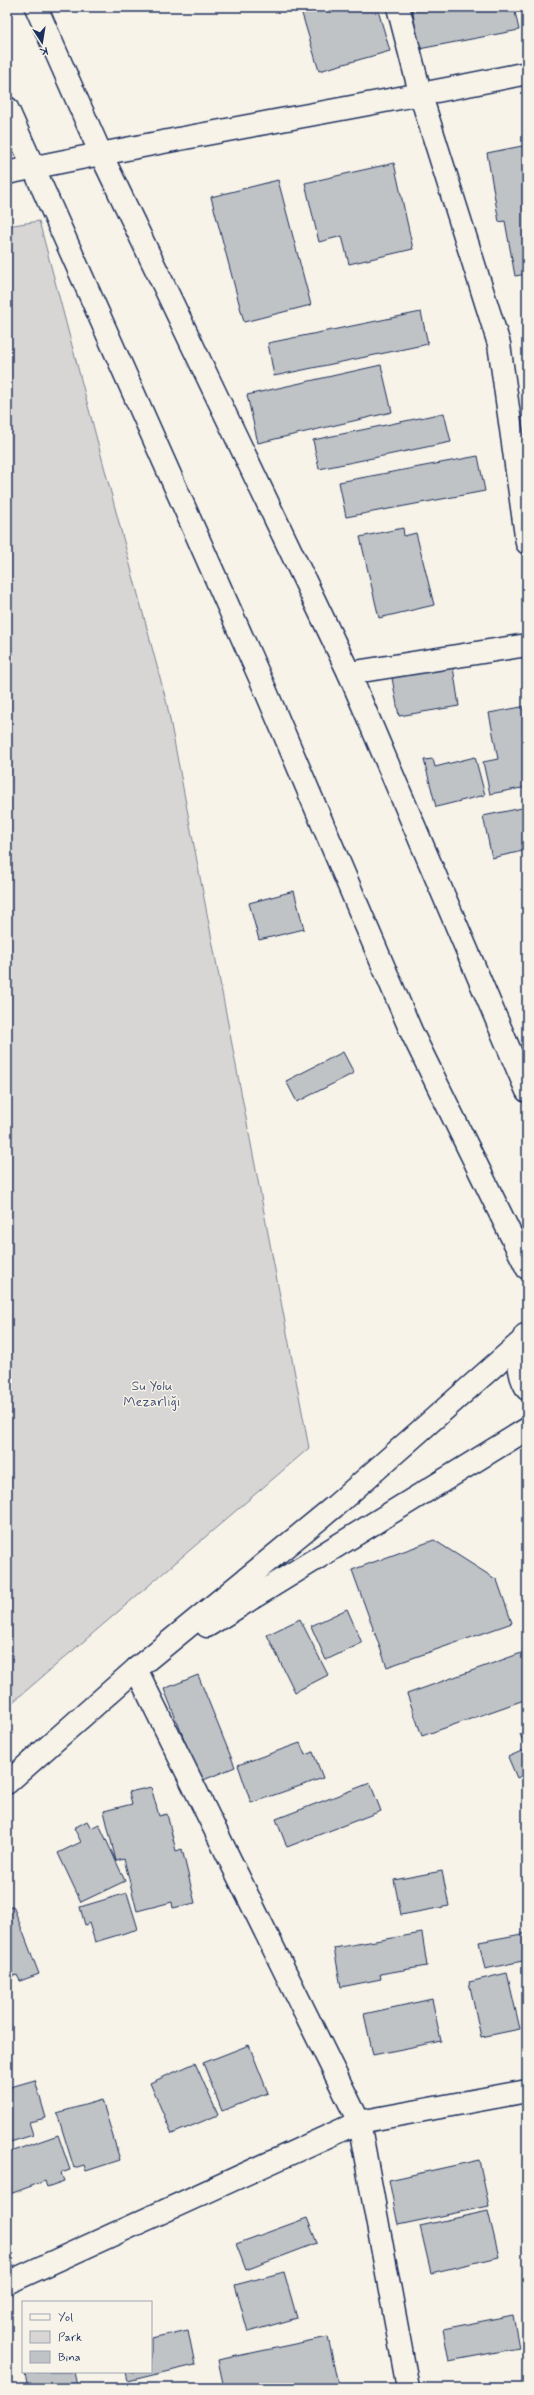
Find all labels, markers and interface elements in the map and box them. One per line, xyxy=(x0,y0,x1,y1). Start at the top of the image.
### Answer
north arrow xyxy=(22,22,62,62)
text: K xyxy=(38,43,49,59)
park label: Su Yolu Mezarlığı xyxy=(123,1377,181,1411)
legend xyxy=(22,2301,152,2373)
text: Yol xyxy=(58,2310,73,2326)
text: Park xyxy=(58,2330,82,2346)
text: Bina xyxy=(58,2350,81,2366)

